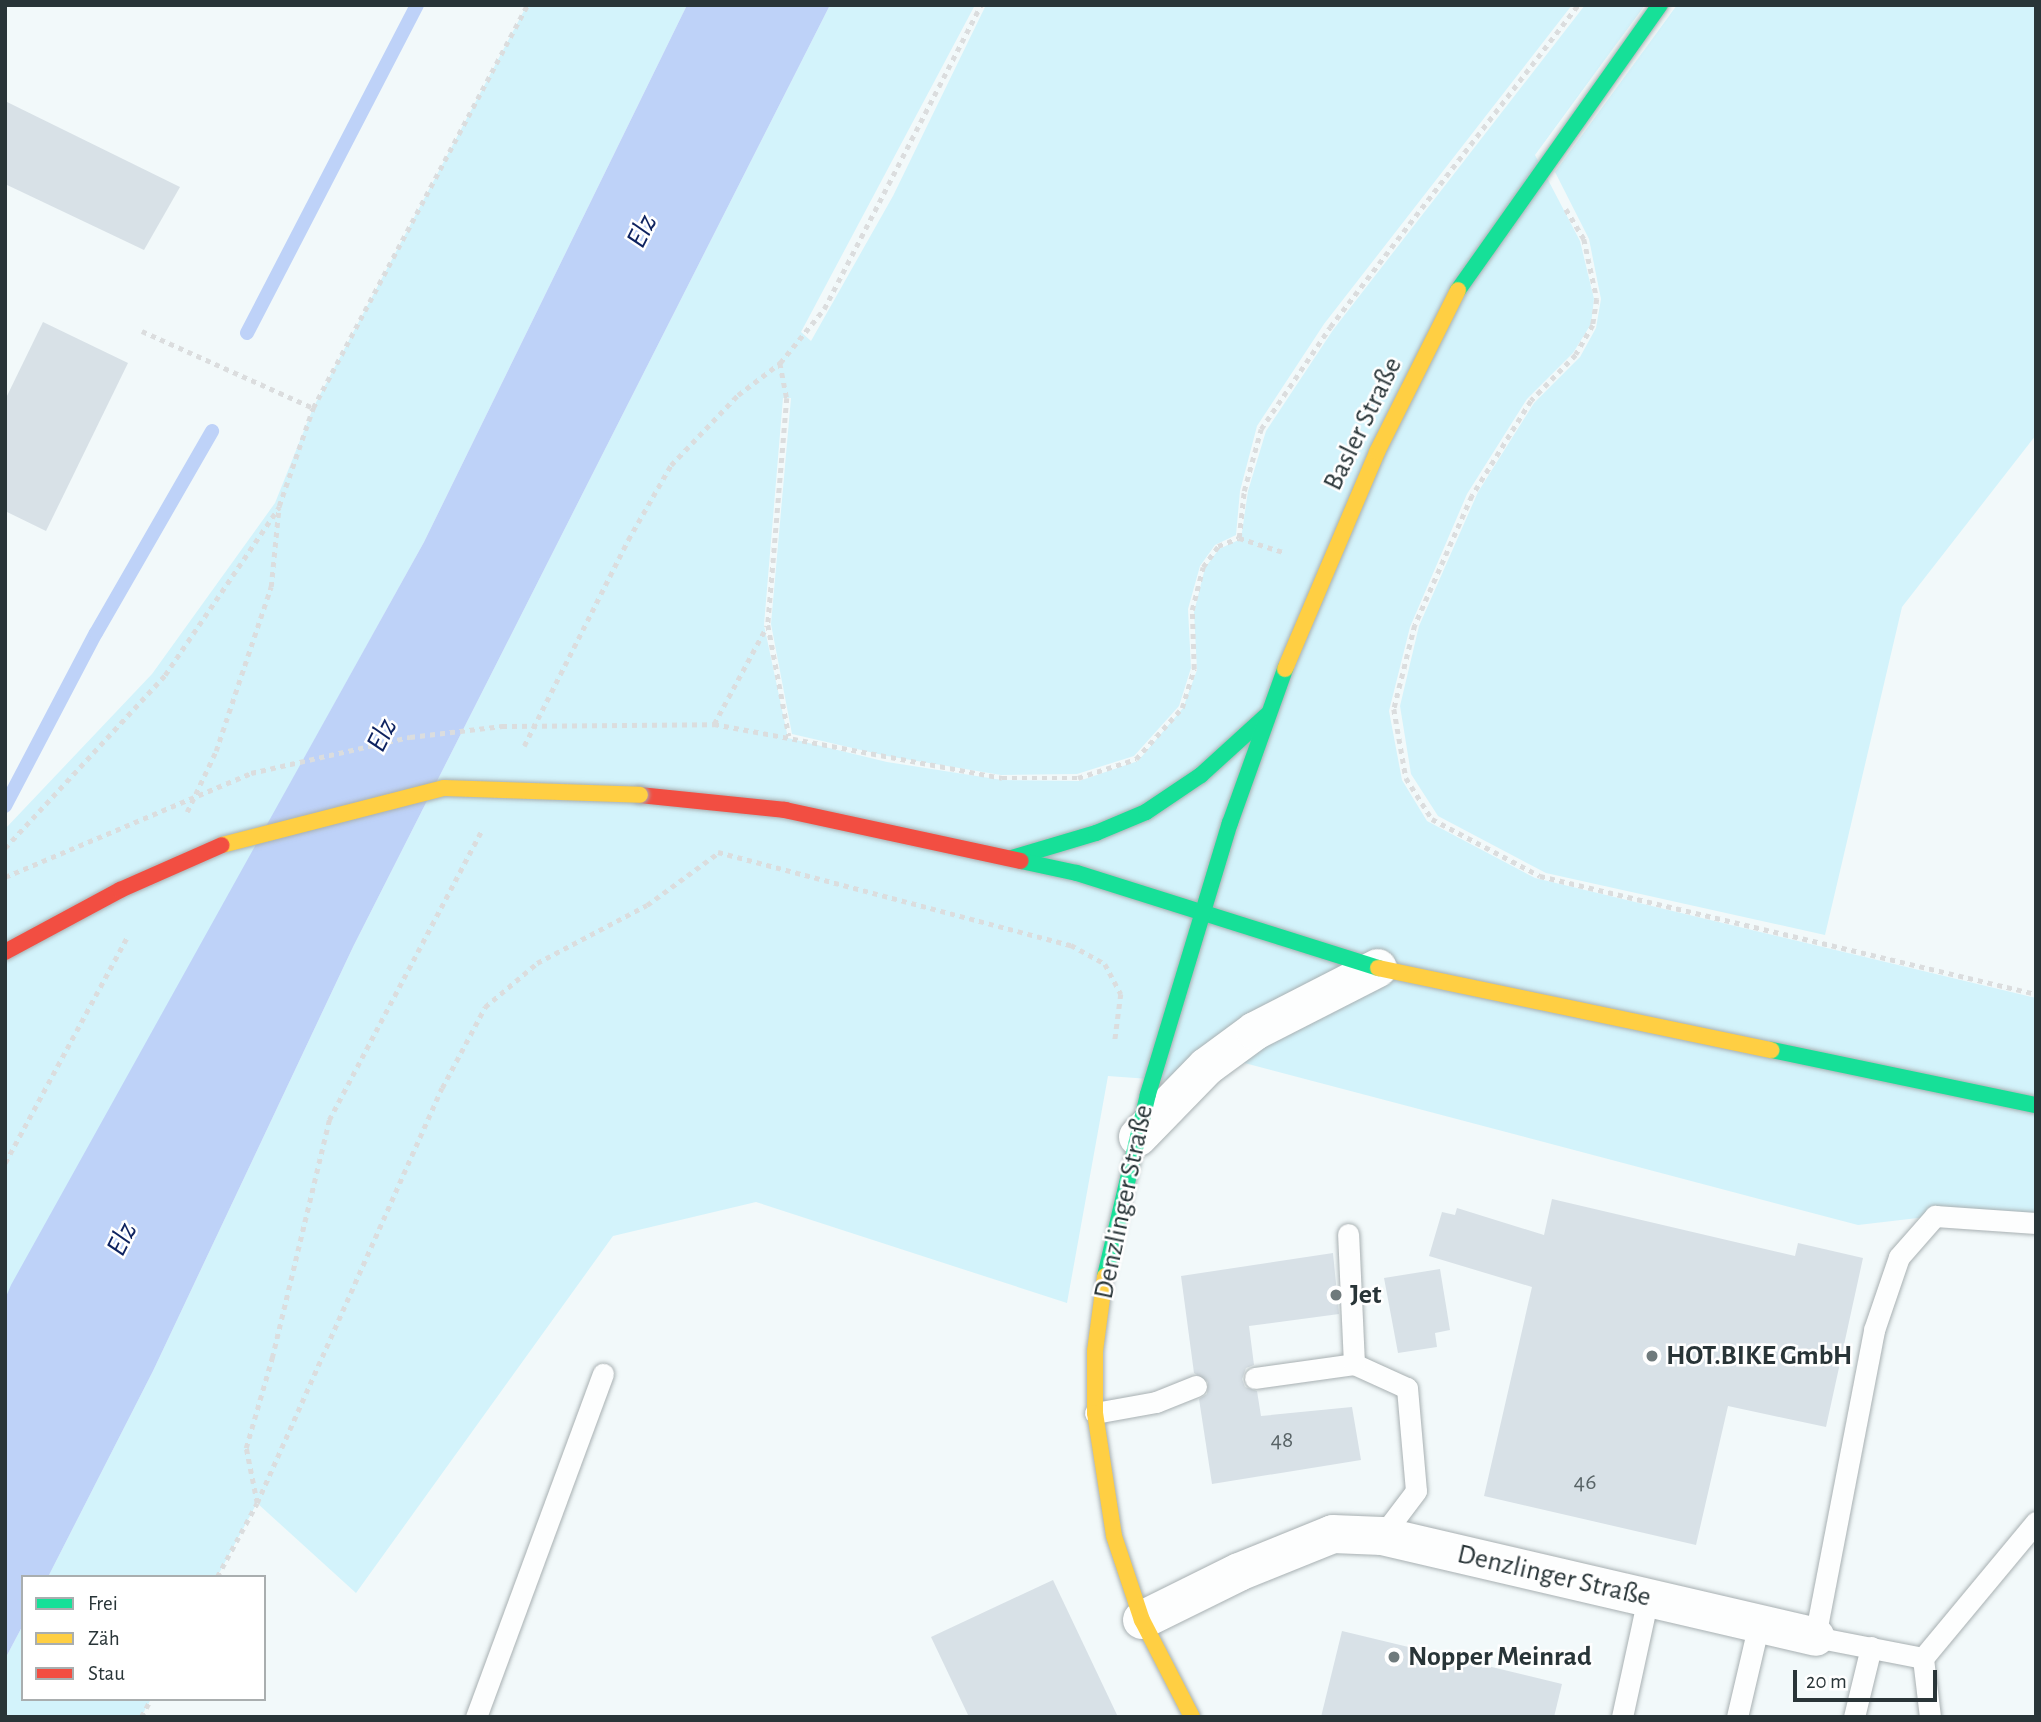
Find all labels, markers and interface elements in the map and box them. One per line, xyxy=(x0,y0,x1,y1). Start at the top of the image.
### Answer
water label: Elz xyxy=(618,208,666,254)
street label: Basler Straße xyxy=(1316,352,1410,496)
water label: Elz xyxy=(358,712,406,758)
street label: Denzlinger Straße xyxy=(1087,1102,1161,1302)
water label: Elz xyxy=(98,1216,146,1262)
place label: Jet xyxy=(1350,1278,1381,1312)
marker: Jet xyxy=(1328,1287,1344,1303)
place label: HOT.BIKE GmbH xyxy=(1666,1339,1852,1373)
marker: HOT.BIKE GmbH xyxy=(1644,1348,1660,1364)
house number: 48 xyxy=(1271,1427,1293,1455)
house number: 46 xyxy=(1574,1469,1596,1497)
street label: Denzlinger Straße xyxy=(1454,1537,1654,1615)
legend xyxy=(21,1575,266,1701)
text: Frei xyxy=(88,1593,118,1614)
text: Zäh xyxy=(88,1628,120,1649)
place label: Nopper Meinrad xyxy=(1408,1640,1592,1674)
marker: Nopper Meinrad xyxy=(1386,1649,1402,1665)
scale bar xyxy=(1796,1656,1940,1700)
text: Stau xyxy=(88,1663,125,1684)
text: 20 m xyxy=(1806,1671,1847,1692)

